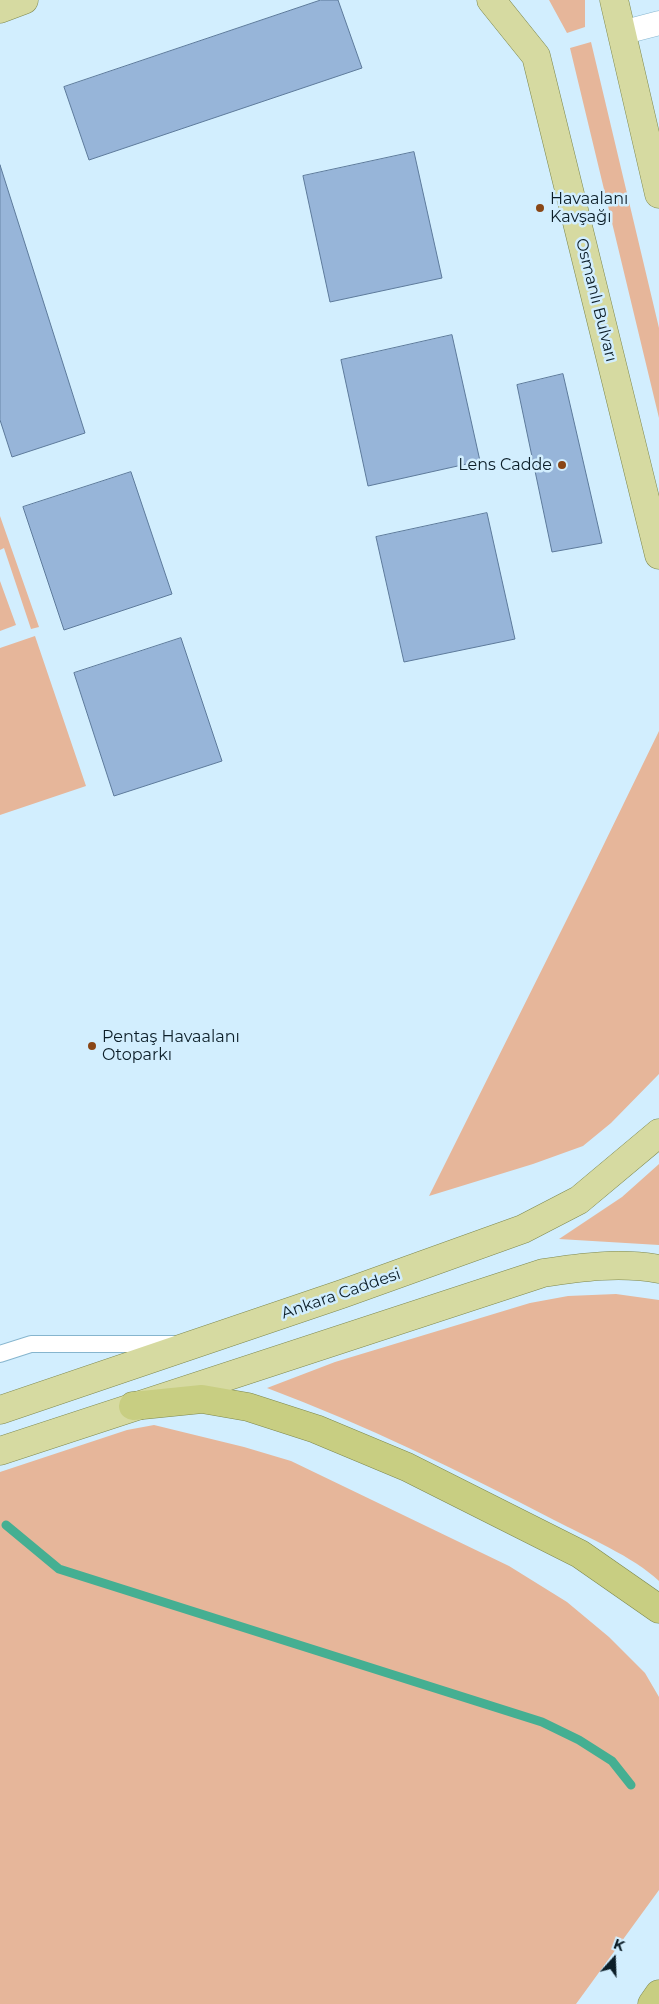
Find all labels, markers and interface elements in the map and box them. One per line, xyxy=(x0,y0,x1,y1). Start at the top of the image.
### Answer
place label: Havaalanı Kavşağı xyxy=(550,189,628,227)
marker: Havaalanı Kavşağı xyxy=(534,202,546,214)
street label: Osmanlı Bulvarı xyxy=(571,236,621,364)
place label: Lens Cadde xyxy=(458,455,552,475)
marker: Lens Cadde xyxy=(556,459,568,471)
place label: Pentaş Havaalanı Otoparkı xyxy=(102,1027,240,1065)
marker: Pentaş Havaalanı Otoparkı xyxy=(86,1040,98,1052)
street label: Ankara Caddesi xyxy=(279,1265,403,1323)
north arrow xyxy=(589,1934,639,1984)
text: K xyxy=(611,1935,627,1955)

